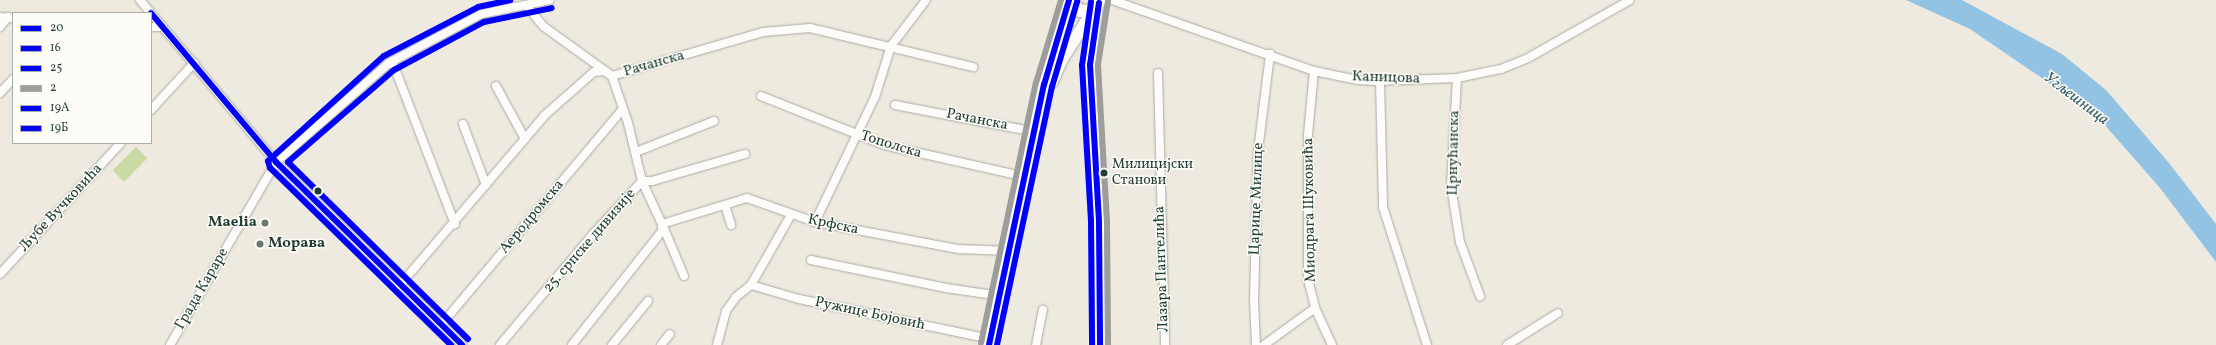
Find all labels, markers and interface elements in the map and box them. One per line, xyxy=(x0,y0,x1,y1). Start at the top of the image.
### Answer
legend xyxy=(12,12,152,144)
text: 20 xyxy=(50,20,64,36)
text: 16 xyxy=(50,40,61,56)
street label: Рачанска xyxy=(622,47,686,81)
text: 25 xyxy=(50,60,62,76)
street label: Каницова xyxy=(1352,68,1420,88)
water label: Угљешница xyxy=(2040,68,2112,130)
text: 2 xyxy=(50,80,56,96)
text: 19А xyxy=(50,100,69,116)
street label: Рачанска xyxy=(945,105,1009,135)
street label: Црнућанска xyxy=(1444,110,1464,196)
text: 19Б xyxy=(50,120,68,136)
street label: Тополска xyxy=(858,127,924,163)
street label: Миодрага Шуковића xyxy=(1300,138,1320,282)
street label: Царице Милице xyxy=(1246,142,1268,256)
place label: Милицијски Станови xyxy=(1112,157,1193,190)
street label: Љубе Вучковића xyxy=(16,160,106,256)
marker: Милицијски Станови xyxy=(1099,168,1109,178)
street label: Аеродромска xyxy=(496,176,568,258)
street label: 25. српске дивизије xyxy=(540,185,640,297)
unlabelled marker xyxy=(313,186,323,196)
street label: Лазара Пантелића xyxy=(1151,206,1173,332)
street label: Крфска xyxy=(806,211,860,239)
place label: Maelia xyxy=(208,214,257,232)
marker: Maelia xyxy=(260,218,270,228)
place label: Морава xyxy=(268,235,325,253)
marker: Морава xyxy=(255,239,265,249)
street label: Града Караре xyxy=(171,245,233,333)
street label: Ружице Бојовић xyxy=(813,294,927,334)

